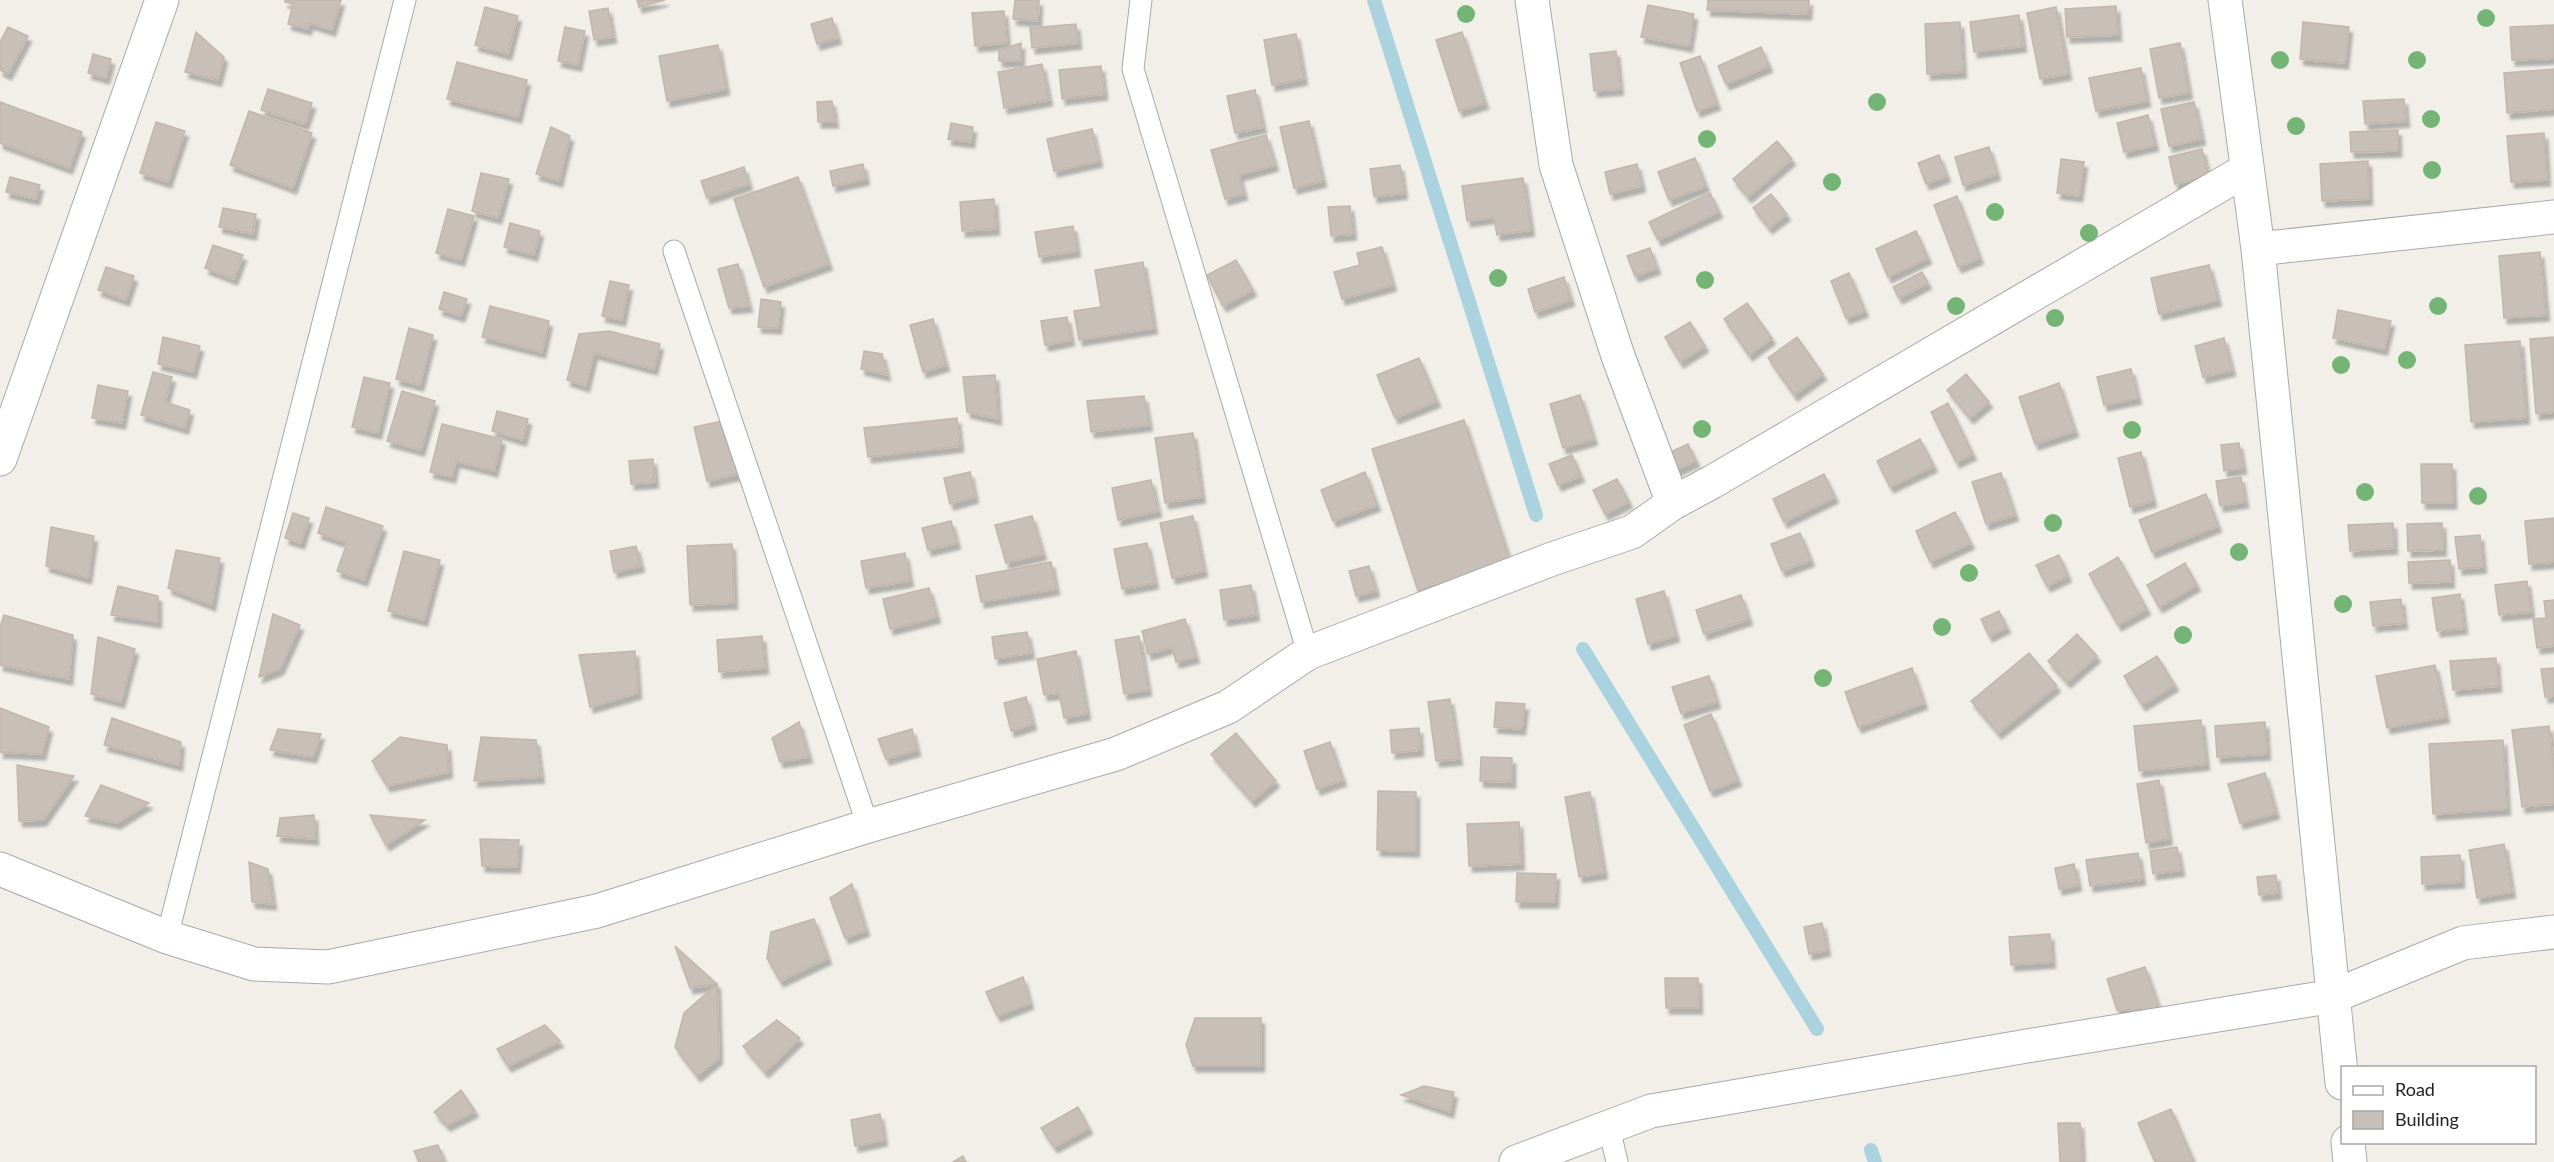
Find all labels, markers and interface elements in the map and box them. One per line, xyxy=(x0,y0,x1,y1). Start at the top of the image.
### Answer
legend xyxy=(2341,1066,2536,1144)
text: Road xyxy=(2395,1078,2435,1100)
text: Building xyxy=(2395,1108,2459,1130)

